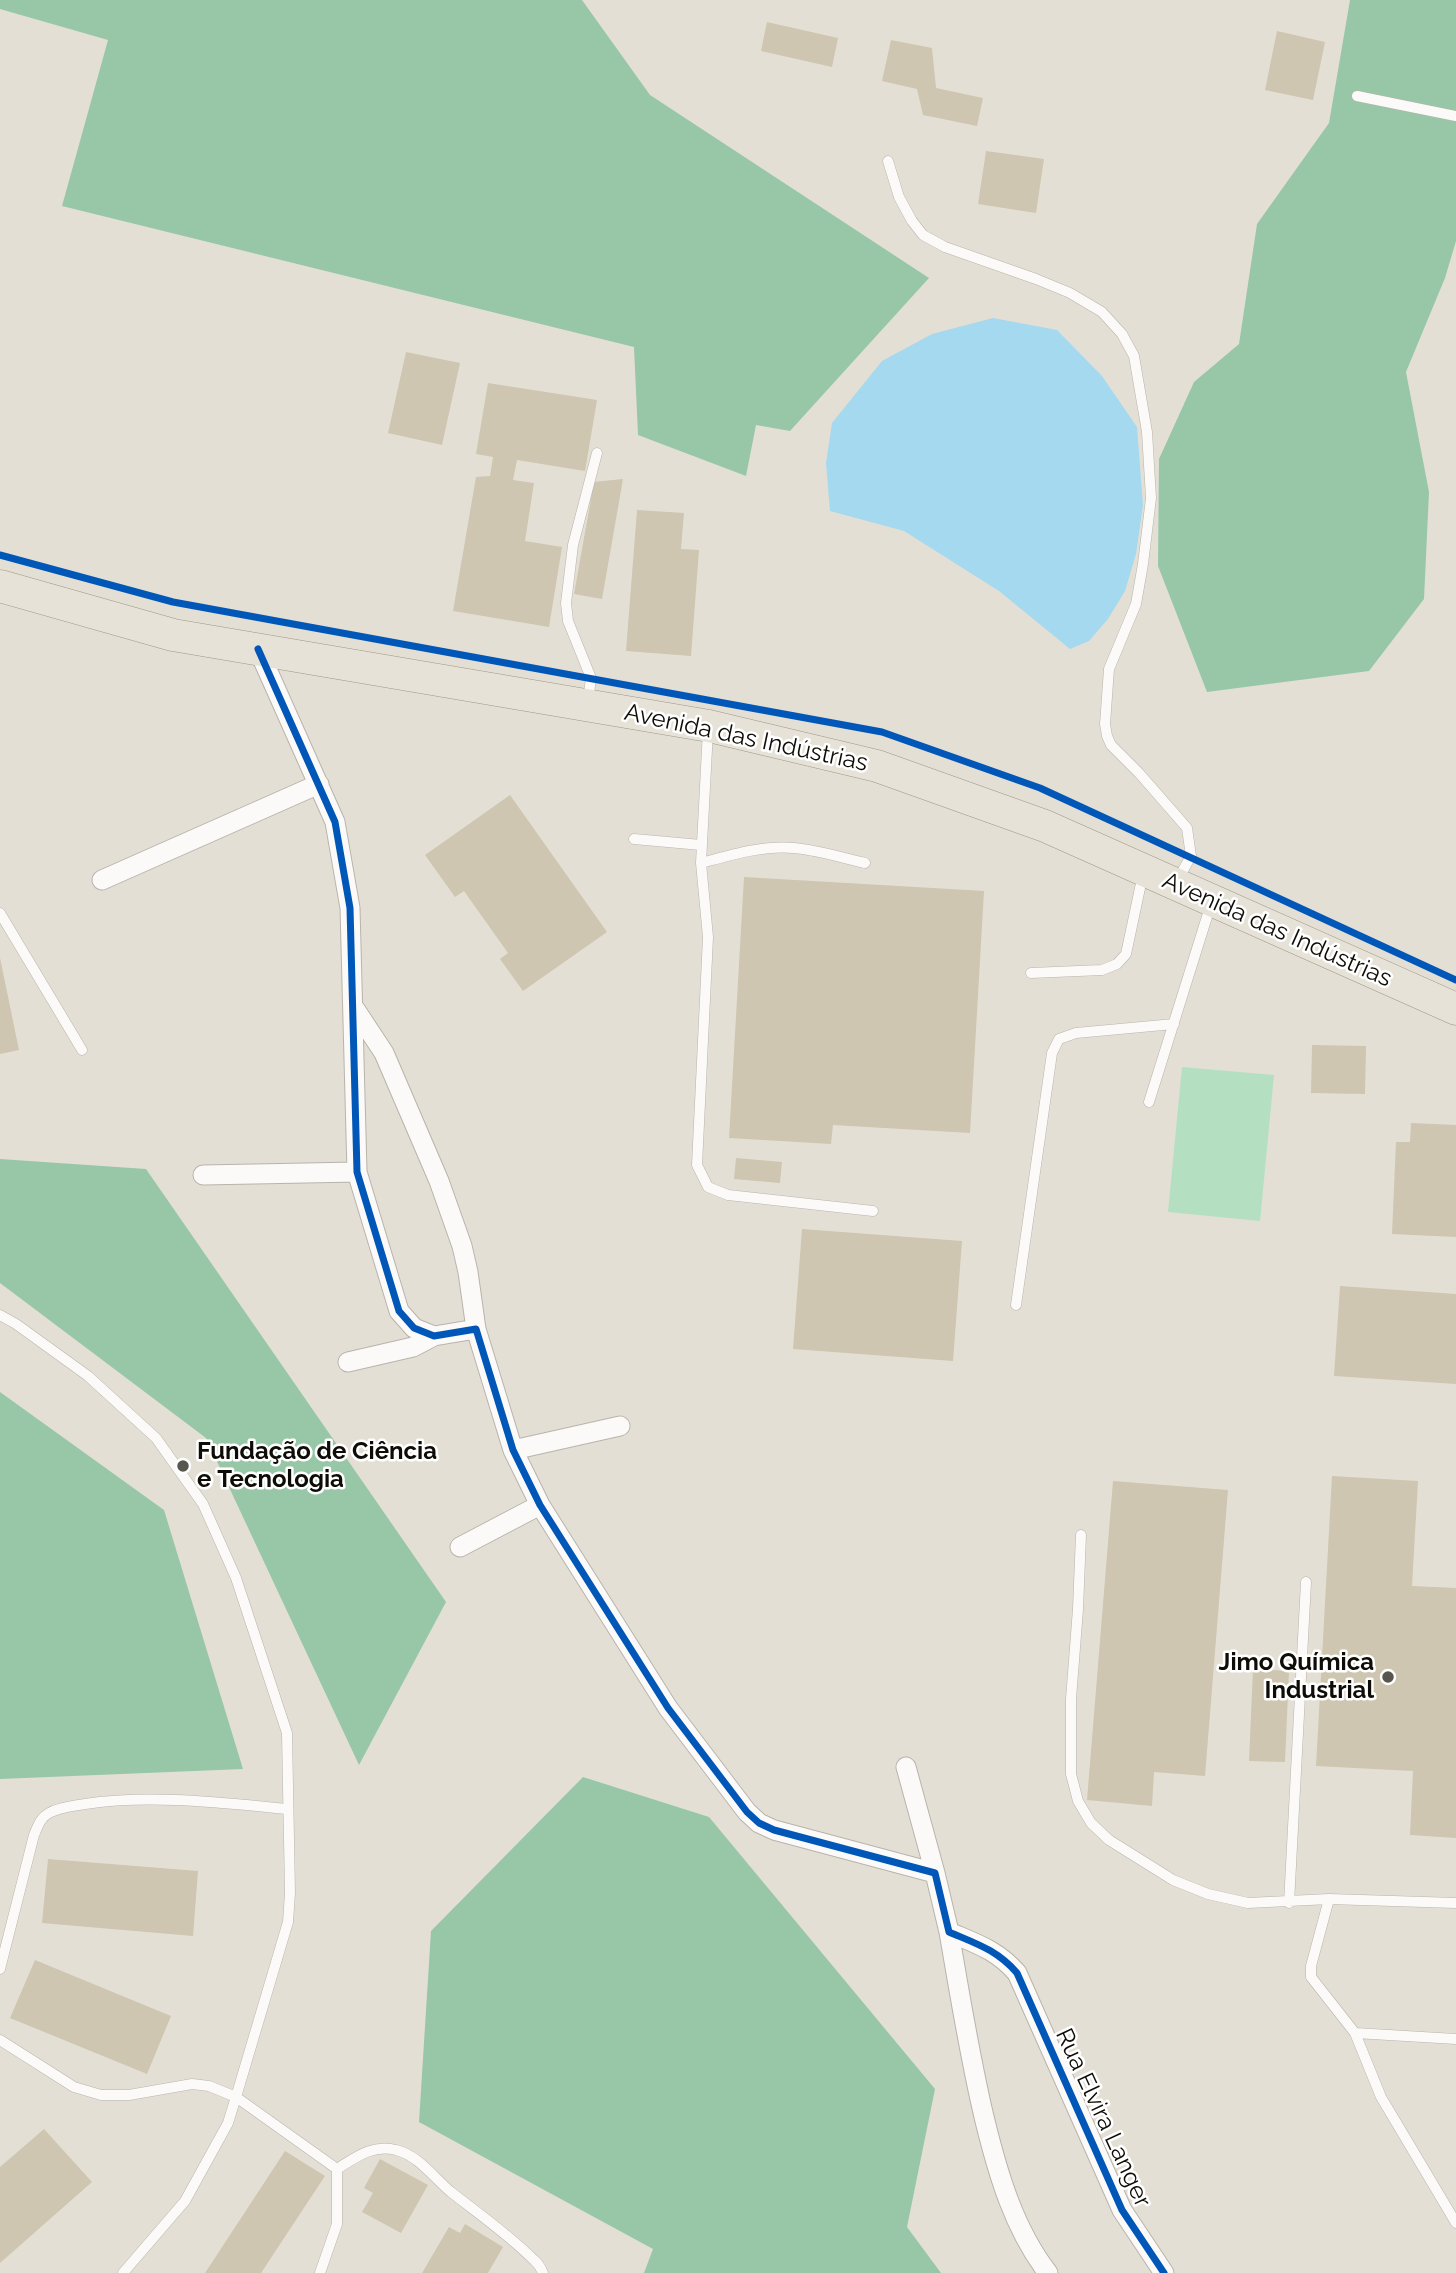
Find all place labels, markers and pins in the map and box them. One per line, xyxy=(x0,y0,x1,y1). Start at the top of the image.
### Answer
place label: Fundação de Ciência e Tecnologia xyxy=(197,1438,437,1494)
marker: Fundação de Ciência e Tecnologia xyxy=(175,1458,191,1474)
place label: Jimo Química Industrial xyxy=(1219,1649,1374,1705)
marker: Jimo Química Industrial xyxy=(1380,1669,1396,1685)

